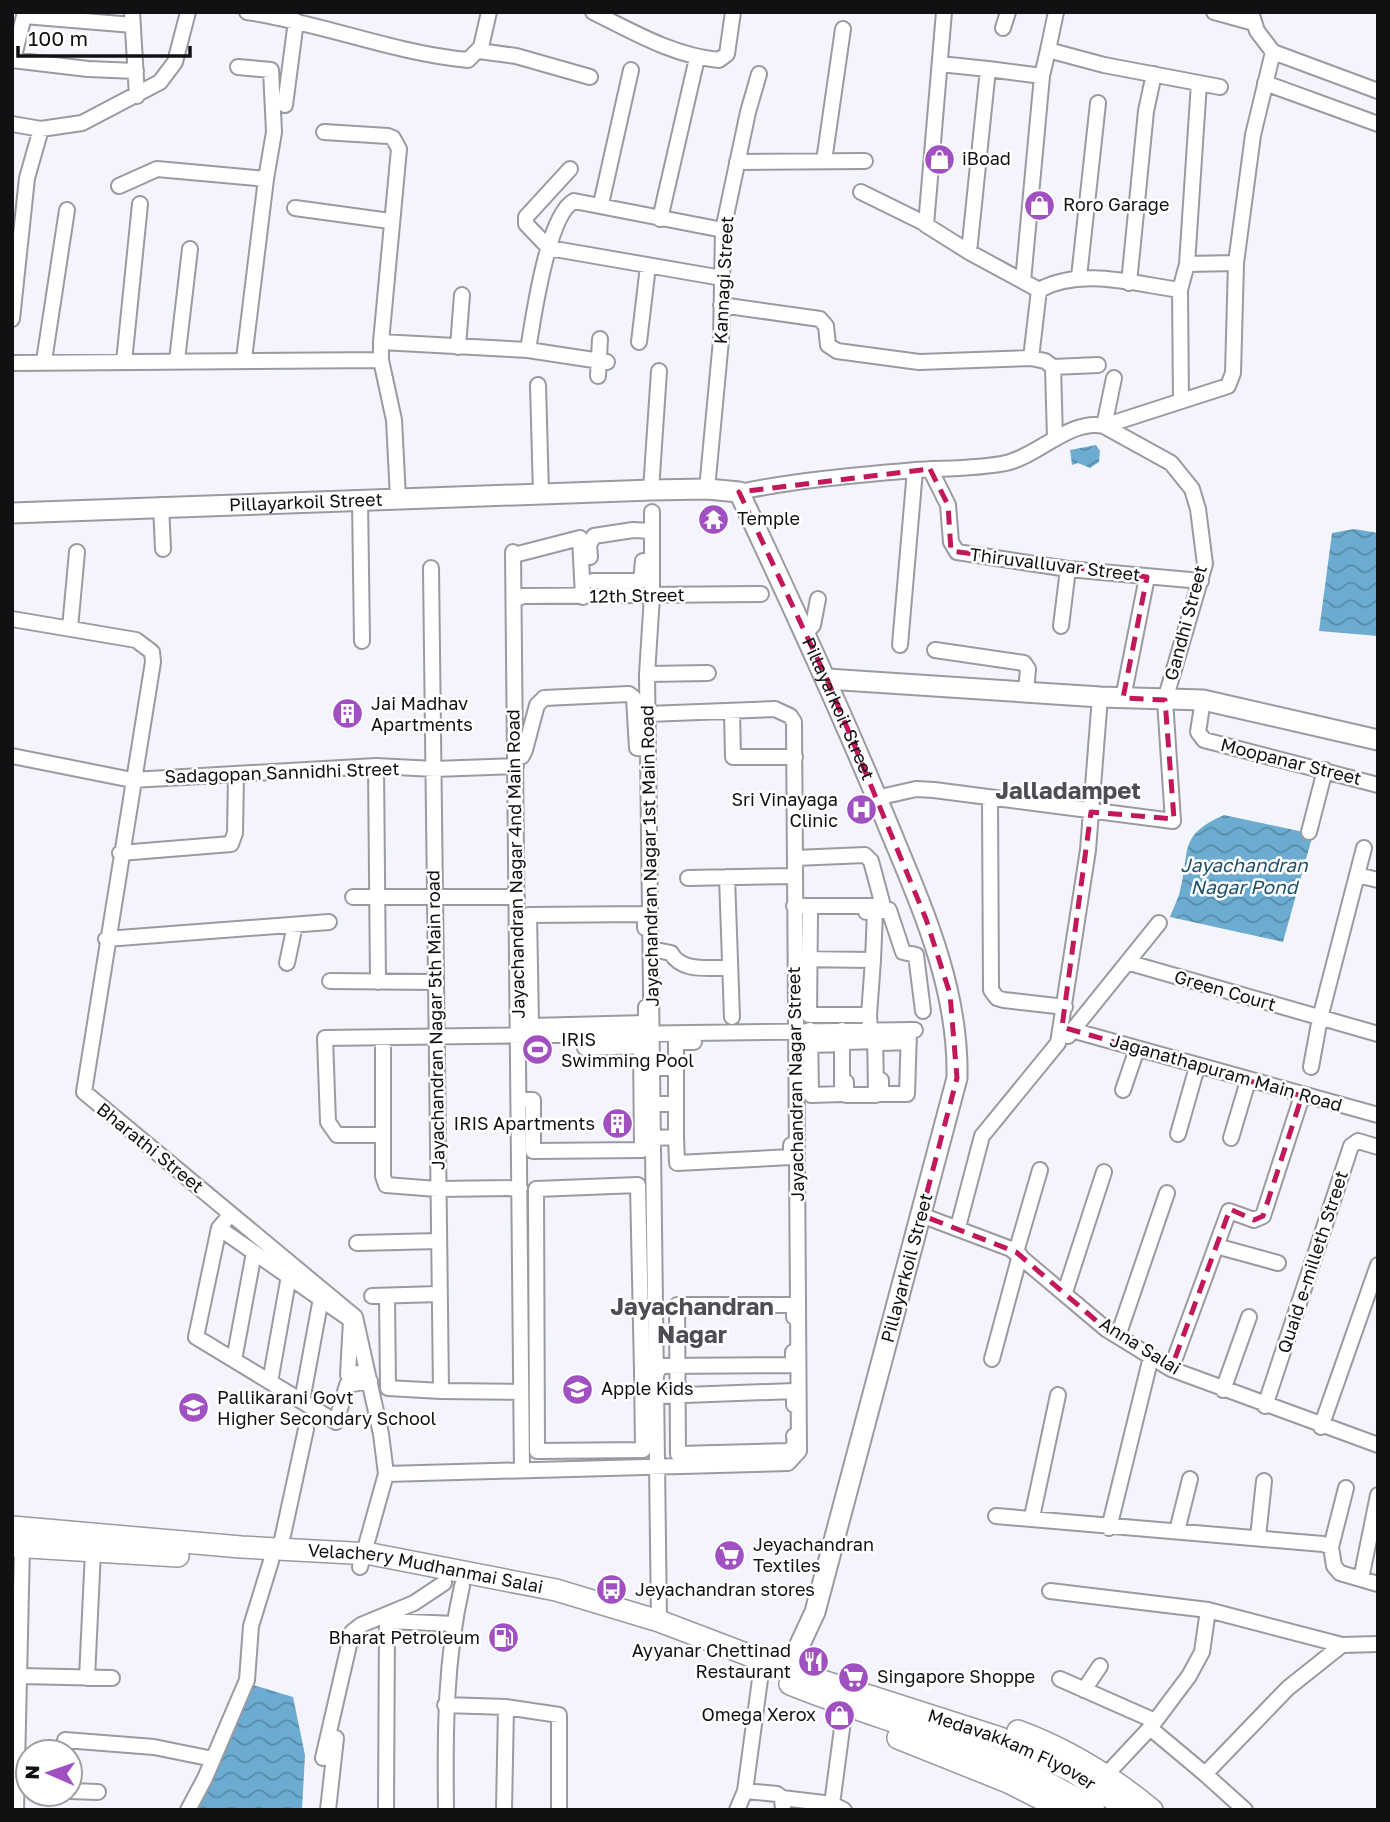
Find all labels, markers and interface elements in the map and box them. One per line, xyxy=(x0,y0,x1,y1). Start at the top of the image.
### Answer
scale bar xyxy=(18,14,189,58)
text: 100 m xyxy=(28,25,88,51)
shop icon: iBoad xyxy=(922,142,956,176)
place label: iBoad xyxy=(962,147,1011,169)
shop icon: Roro Garage xyxy=(1023,188,1057,222)
place label: Roro Garage xyxy=(1063,193,1169,215)
street label: Kannagi Street xyxy=(709,215,737,345)
street label: Pillayarkoil Street xyxy=(229,488,383,515)
temple icon: Temple xyxy=(697,502,731,536)
place label: Temple xyxy=(737,507,800,529)
street label: Thiruvalluvar Street xyxy=(969,543,1142,585)
street label: Gandhi Street xyxy=(1159,563,1211,683)
street label: 12th Street xyxy=(589,583,685,607)
street label: Pillayarkoil Street xyxy=(798,634,880,783)
place label: Jai Madhav Apartments xyxy=(371,692,473,735)
building icon: Jai Madhav Apartments xyxy=(331,697,365,731)
street label: Jayachandran Nagar 1st Main Road xyxy=(635,705,663,1007)
street label: Jayachandran Nagar 4nd Main Road xyxy=(501,709,529,1019)
street label: Moopanar Street xyxy=(1219,733,1364,789)
street label: Sadagopan Sannidhi Street xyxy=(164,757,400,787)
district label: Jalladampet xyxy=(995,775,1141,804)
place label: Sri Vinayaga Clinic xyxy=(731,788,838,831)
hospital icon: Sri Vinayaga Clinic xyxy=(844,793,878,827)
water label: Jayachandran Nagar Pond xyxy=(1180,853,1309,898)
street label: Jayachandran Nagar 5th Main road xyxy=(421,870,449,1170)
street label: Green Court xyxy=(1172,965,1279,1015)
street label: Jayachandran Nagar Street xyxy=(782,966,808,1202)
place label: IRIS Swimming Pool xyxy=(561,1028,694,1071)
street label: Jaganathapuram Main Road xyxy=(1108,1028,1345,1116)
sports icon: IRIS Swimming Pool xyxy=(521,1033,555,1067)
street label: Bharathi Street xyxy=(93,1097,208,1197)
building icon: IRIS Apartments xyxy=(601,1107,635,1141)
place label: IRIS Apartments xyxy=(454,1112,595,1134)
street label: Quaid e-milleth Street xyxy=(1272,1168,1352,1356)
street label: Pillayarkoil Street xyxy=(876,1191,937,1345)
district label: Jayachandran Nagar xyxy=(610,1291,774,1348)
street label: Anna Salai xyxy=(1096,1312,1185,1379)
school or university icon: Apple Kids xyxy=(561,1372,595,1406)
place label: Apple Kids xyxy=(601,1377,694,1399)
place label: Pallikarani Govt Higher Secondary School xyxy=(217,1386,437,1429)
school or university icon: Pallikarani Govt Higher Secondary School xyxy=(177,1391,211,1425)
place label: Jeyachandran Textiles xyxy=(753,1533,874,1576)
supermarket icon: Jeyachandran Textiles xyxy=(713,1538,747,1572)
street label: Velachery Mudhanmai Salai xyxy=(307,1539,545,1597)
bus stop icon: Jeyachandran stores xyxy=(595,1573,629,1607)
place label: Jeyachandran stores xyxy=(635,1578,815,1600)
fuel station icon: Bharat Petroleum xyxy=(486,1621,520,1655)
place label: Bharat Petroleum xyxy=(328,1626,480,1648)
place label: Ayyanar Chettinad Restaurant xyxy=(632,1639,791,1682)
restaurant icon: Ayyanar Chettinad Restaurant xyxy=(797,1644,831,1678)
supermarket icon: Singapore Shoppe xyxy=(837,1660,871,1694)
place label: Singapore Shoppe xyxy=(877,1665,1035,1687)
shop icon: Omega Xerox xyxy=(822,1698,856,1732)
place label: Omega Xerox xyxy=(701,1703,816,1725)
street label: Medavakkam Flyover xyxy=(925,1704,1101,1794)
north arrow xyxy=(14,1738,84,1808)
text: N xyxy=(20,1765,43,1780)

